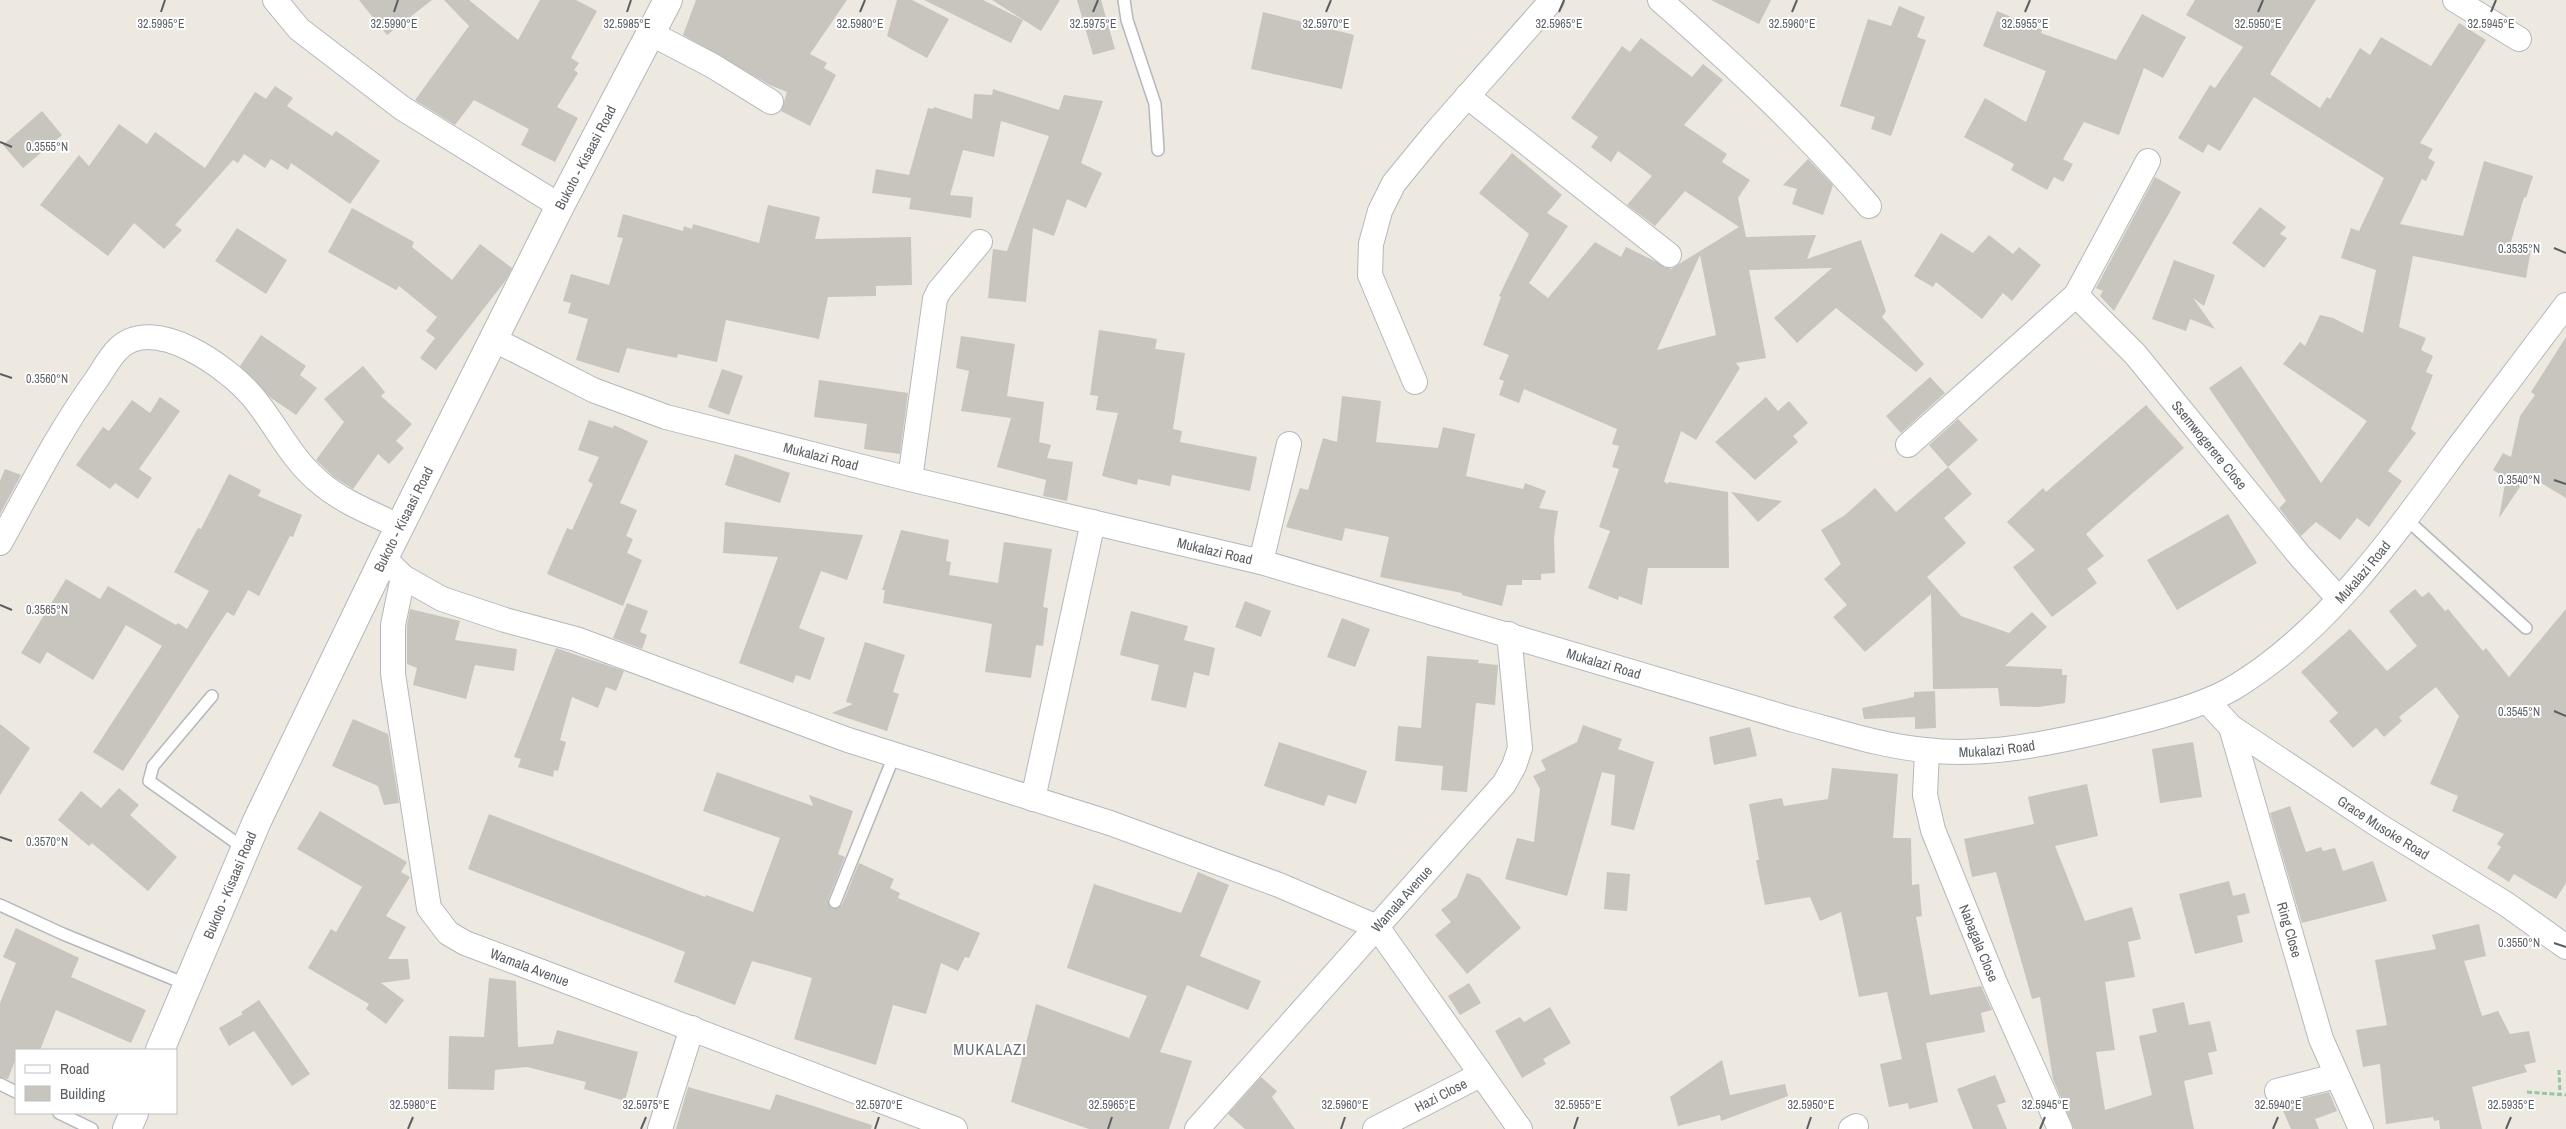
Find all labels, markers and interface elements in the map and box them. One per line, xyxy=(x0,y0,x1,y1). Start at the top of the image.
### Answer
text: 32.5995°E xyxy=(138,16,184,32)
text: 32.5990°E xyxy=(371,16,417,32)
text: 32.5985°E xyxy=(604,16,650,32)
text: 32.5980°E xyxy=(837,16,883,32)
text: 32.5975°E xyxy=(1070,16,1116,32)
text: 32.5970°E xyxy=(1303,16,1349,32)
text: 32.5965°E xyxy=(1536,16,1582,32)
text: 32.5960°E xyxy=(1769,16,1815,32)
text: 32.5955°E xyxy=(2002,16,2048,32)
text: 32.5950°E xyxy=(2235,16,2281,32)
text: 32.5945°E xyxy=(2468,16,2514,32)
street label: Bukoto - Kisaasi Road xyxy=(551,102,620,213)
text: 0.3555°N xyxy=(26,139,68,155)
text: 0.3535°N xyxy=(2498,241,2540,257)
text: 0.3560°N xyxy=(26,371,68,387)
street label: Ssemwogerere Close xyxy=(2168,397,2251,493)
street label: Mukalazi Road xyxy=(782,438,860,475)
street label: Bukoto - Kisaasi Road xyxy=(370,464,437,575)
text: 0.3540°N xyxy=(2498,472,2540,488)
street label: Mukalazi Road xyxy=(1175,533,1254,569)
street label: Mukalazi Road xyxy=(2331,537,2394,607)
text: 0.3565°N xyxy=(26,602,68,618)
street label: Mukalazi Road xyxy=(1564,644,1643,683)
text: 0.3545°N xyxy=(2498,704,2540,720)
street label: Mukalazi Road xyxy=(1958,736,2036,761)
street label: Grace Musoke Road xyxy=(2334,792,2433,864)
street label: Bukoto - Kisaasi Road xyxy=(199,829,261,942)
text: 0.3570°N xyxy=(26,834,68,850)
street label: Wamala Avenue xyxy=(1367,862,1436,936)
street label: Ring Close xyxy=(2273,900,2306,960)
street label: Nabagala Close xyxy=(1955,902,2003,984)
text: 0.3550°N xyxy=(2498,935,2540,951)
street label: Wamala Avenue xyxy=(488,944,572,990)
district label: MUKALAZI xyxy=(953,1038,1027,1060)
legend xyxy=(15,1049,178,1114)
text: Road xyxy=(60,1058,89,1079)
street label: Hazi Close xyxy=(1412,1074,1470,1116)
text: Building xyxy=(60,1083,105,1104)
text: 32.5980°E xyxy=(390,1097,436,1113)
text: 32.5975°E xyxy=(623,1097,669,1113)
text: 32.5970°E xyxy=(856,1097,902,1113)
text: 32.5965°E xyxy=(1089,1097,1135,1113)
text: 32.5960°E xyxy=(1322,1097,1368,1113)
text: 32.5955°E xyxy=(1555,1097,1601,1113)
text: 32.5950°E xyxy=(1788,1097,1834,1113)
text: 32.5945°E xyxy=(2022,1097,2068,1113)
text: 32.5940°E xyxy=(2255,1097,2301,1113)
text: 32.5935°E xyxy=(2488,1097,2534,1113)

